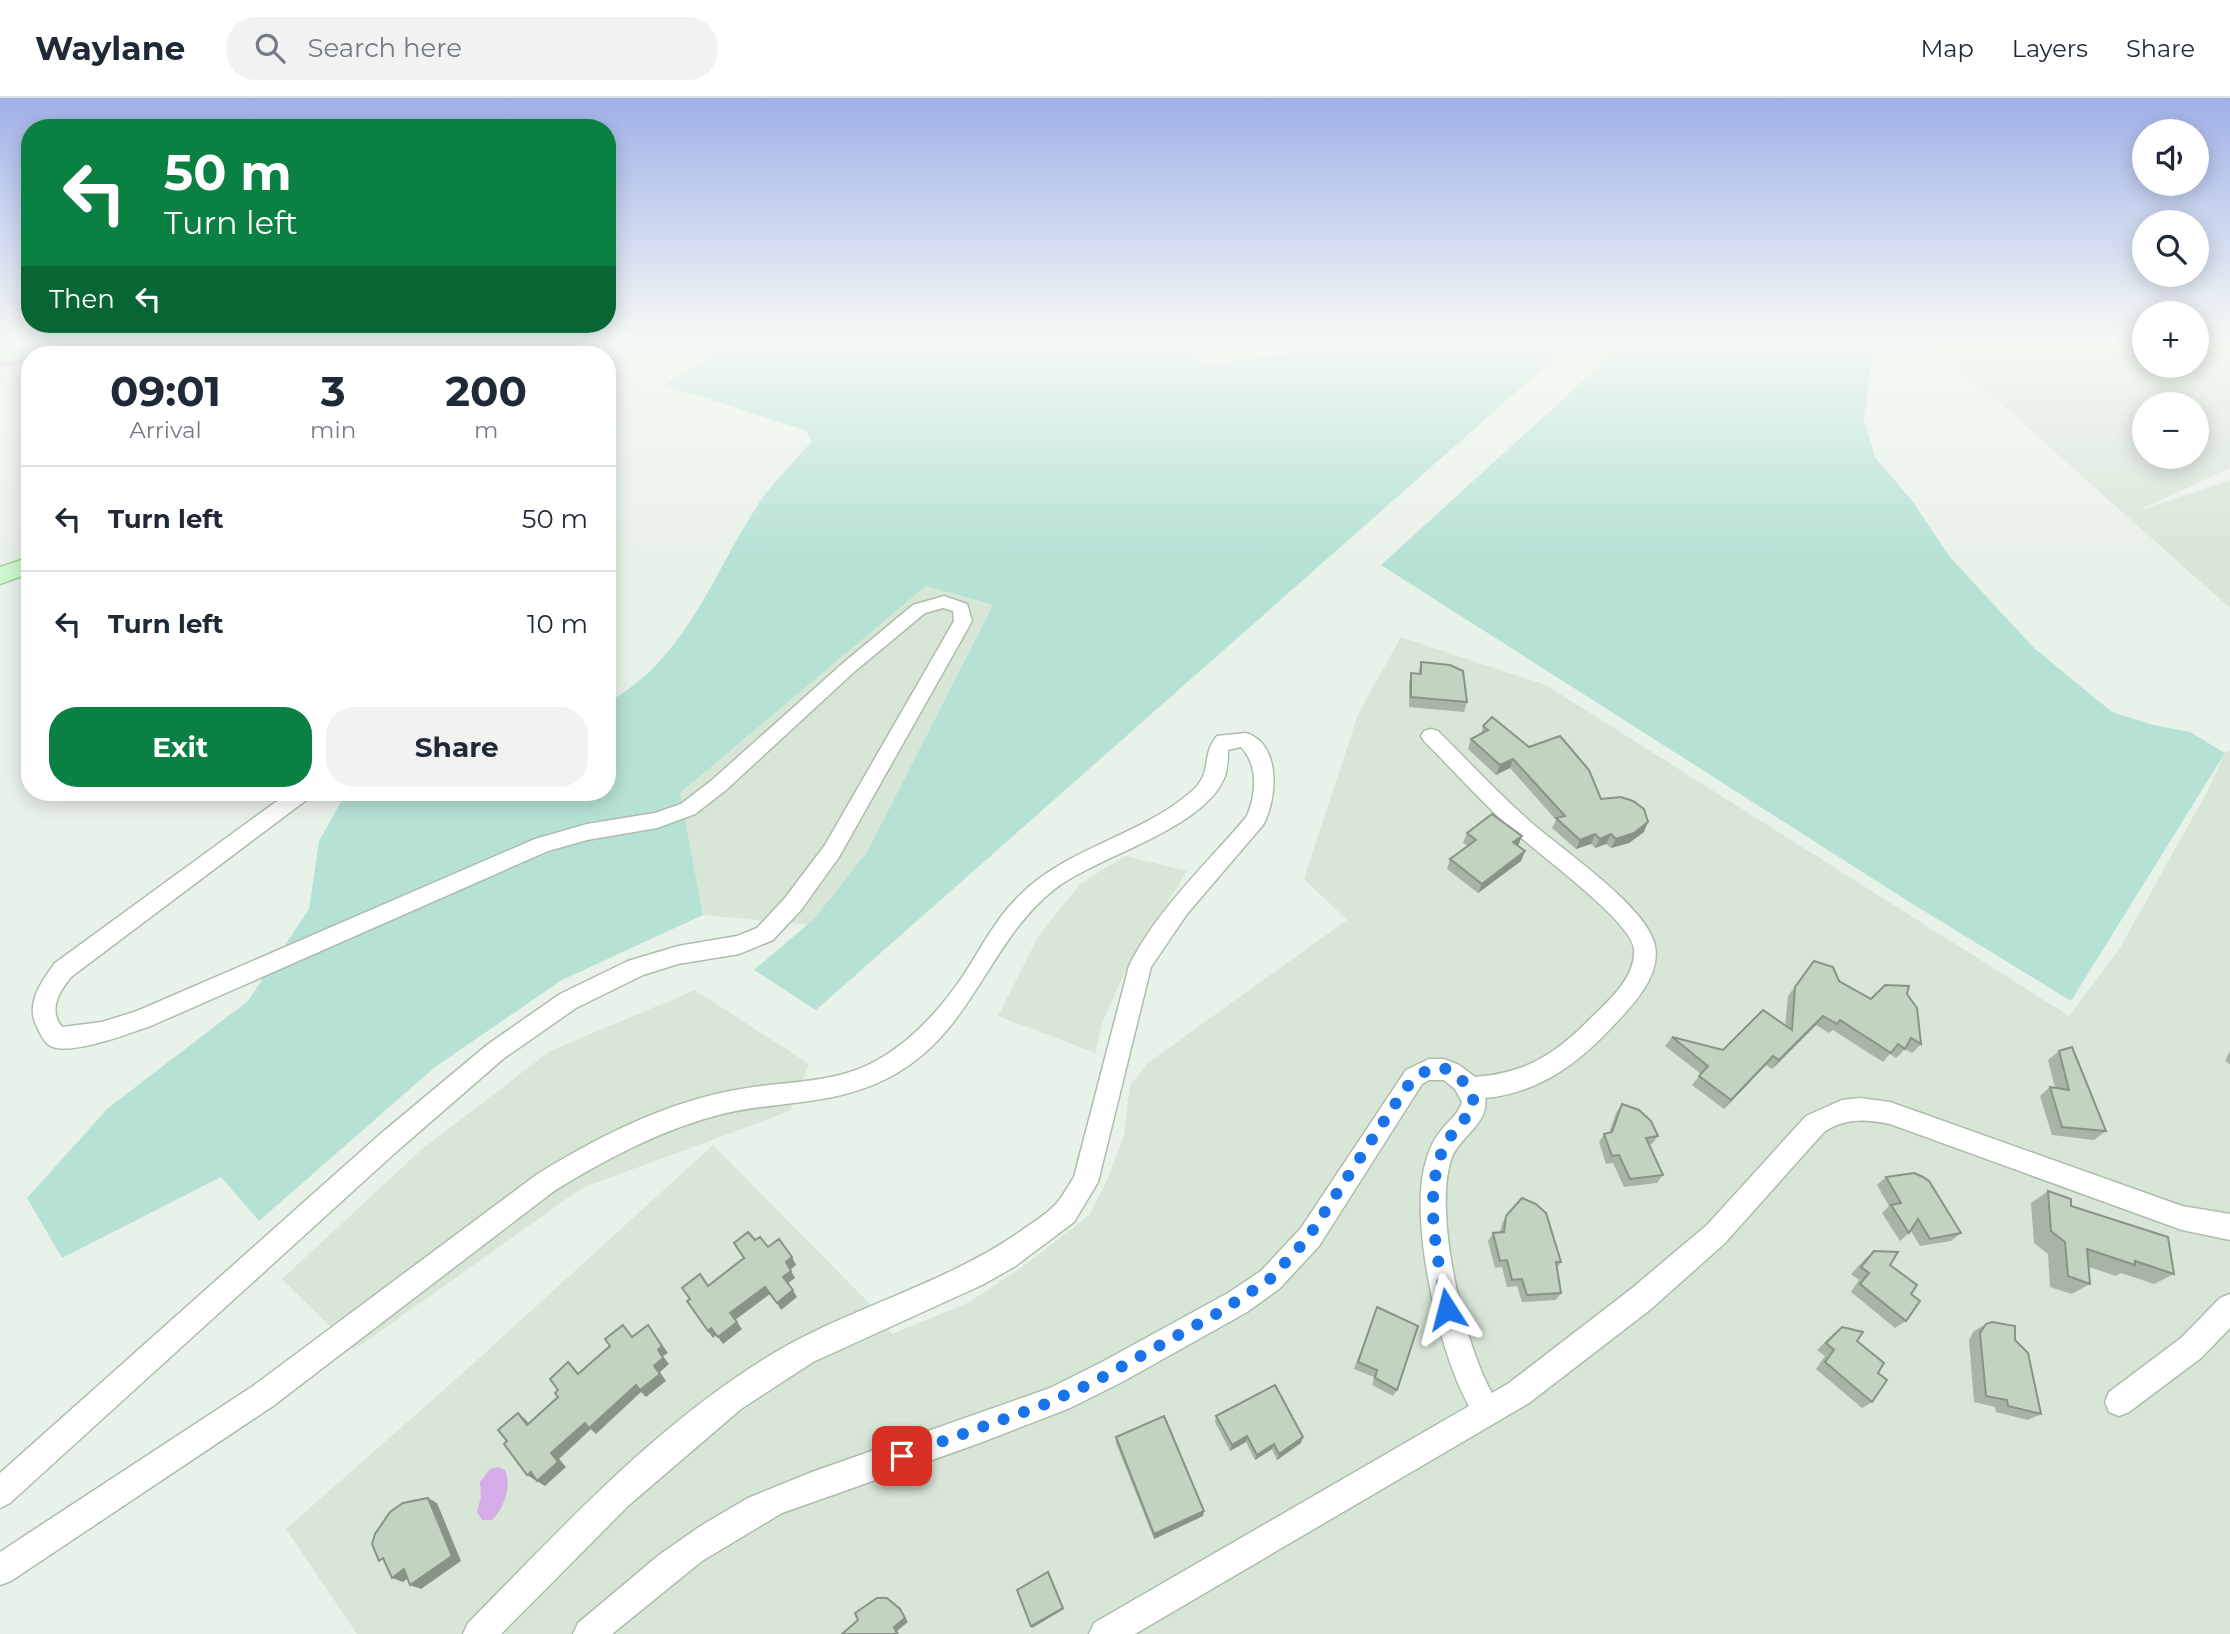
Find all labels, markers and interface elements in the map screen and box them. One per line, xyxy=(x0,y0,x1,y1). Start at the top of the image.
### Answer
search box xyxy=(227,17,717,80)
text: Waylane xyxy=(35,28,185,68)
icon: search xyxy=(251,29,289,67)
text: Search here xyxy=(307,32,462,64)
text: Map xyxy=(1920,34,1974,63)
text: Layers xyxy=(2012,34,2088,63)
text: Share xyxy=(2126,34,2195,63)
map controls xyxy=(2132,119,2209,469)
button: sound xyxy=(2132,119,2209,196)
text: 50 m xyxy=(164,143,292,202)
icon: left xyxy=(49,147,140,238)
text: Turn left xyxy=(164,203,298,242)
button: search xyxy=(2132,210,2209,287)
icon: left xyxy=(129,280,167,318)
text: Then xyxy=(49,283,115,315)
button: + xyxy=(2132,301,2209,378)
text: 09:01 xyxy=(110,365,221,417)
text: 3 xyxy=(321,365,346,417)
text: 200 xyxy=(445,365,527,417)
button: − xyxy=(2132,392,2209,469)
text: Arrival xyxy=(129,416,202,444)
text: min xyxy=(310,416,356,444)
text: m xyxy=(474,416,498,444)
icon: left xyxy=(49,500,87,538)
text: Turn left xyxy=(108,503,224,535)
text: 50 m xyxy=(522,503,588,535)
icon: left xyxy=(49,605,87,643)
text: Turn left xyxy=(108,608,224,640)
text: 10 m xyxy=(527,608,588,640)
button: Exit xyxy=(49,707,312,787)
button: Share xyxy=(326,707,588,787)
position arrow xyxy=(1410,1272,1484,1346)
pin xyxy=(872,1426,932,1486)
icon: arrive xyxy=(883,1437,921,1475)

